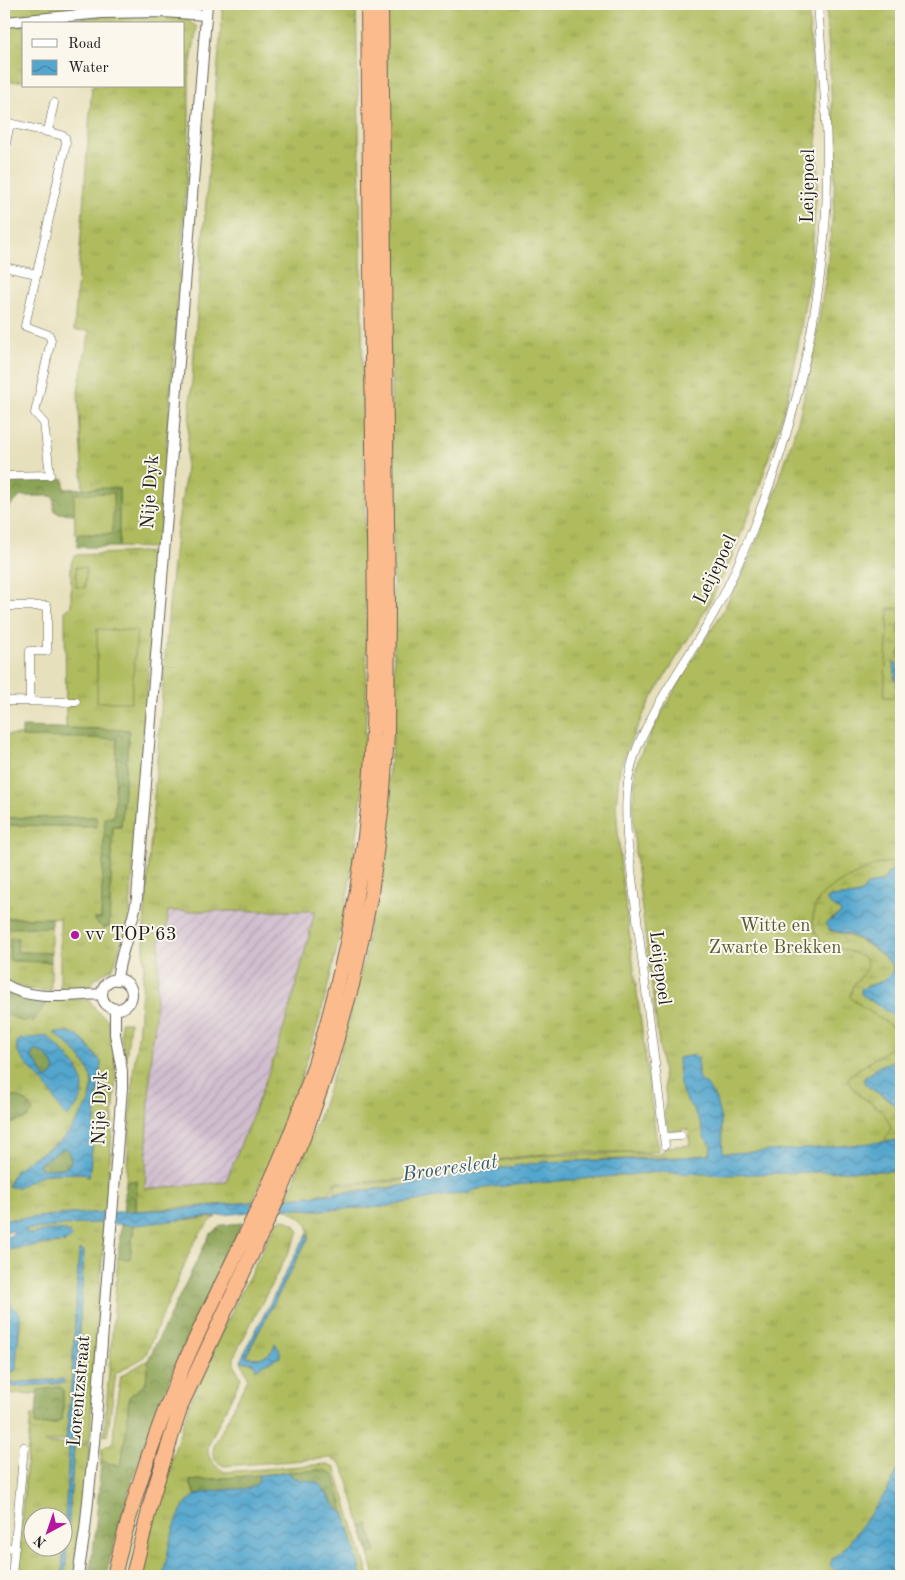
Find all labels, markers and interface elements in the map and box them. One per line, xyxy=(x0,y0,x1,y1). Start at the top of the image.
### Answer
legend xyxy=(22,22,185,88)
text: Road xyxy=(68,37,102,52)
text: Water xyxy=(68,61,109,76)
street label: Leijepoel xyxy=(799,149,819,223)
street label: Nije Dyk xyxy=(139,454,163,530)
street label: Leijepoel xyxy=(691,532,741,608)
park label: Witte en Zwarte Brekken xyxy=(709,917,841,958)
place label: vv TOP'63 xyxy=(85,926,177,945)
marker: vv TOP'63 xyxy=(69,929,81,941)
street label: Leijepoel xyxy=(645,930,673,1006)
street label: Nije Dyk xyxy=(90,1070,112,1146)
water label: Broeresleat xyxy=(400,1152,500,1186)
street label: Lorentzstraat xyxy=(66,1334,94,1448)
north arrow xyxy=(22,1508,72,1558)
text: N xyxy=(31,1532,49,1550)

